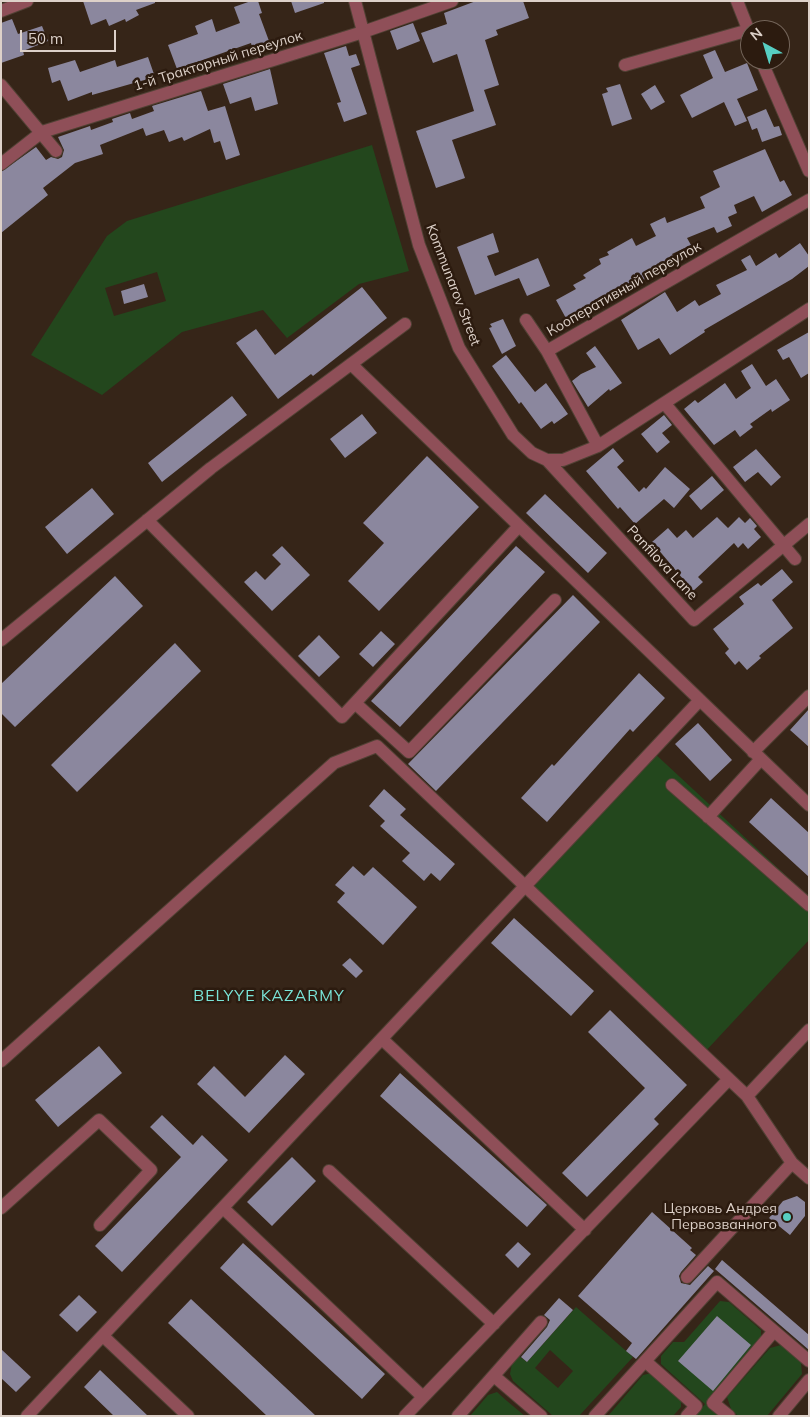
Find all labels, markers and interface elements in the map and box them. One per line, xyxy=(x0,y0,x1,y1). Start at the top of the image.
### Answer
scale bar xyxy=(22,20,119,52)
north arrow xyxy=(740,20,790,70)
text: N xyxy=(746,24,766,44)
street label: 1-й Тракторный переулок xyxy=(132,27,304,95)
text: 50 m xyxy=(28,29,63,48)
street label: Kommunarov Street xyxy=(422,222,484,348)
street label: Кооперативный переулок xyxy=(544,238,704,340)
street label: Panfilova Lane xyxy=(623,522,701,604)
district label: BELYYE KAZARMY xyxy=(192,986,346,1006)
place label: Церковь Андрея Первозванного xyxy=(663,1201,777,1234)
marker: Церковь Андрея Первозванного xyxy=(781,1211,793,1223)

